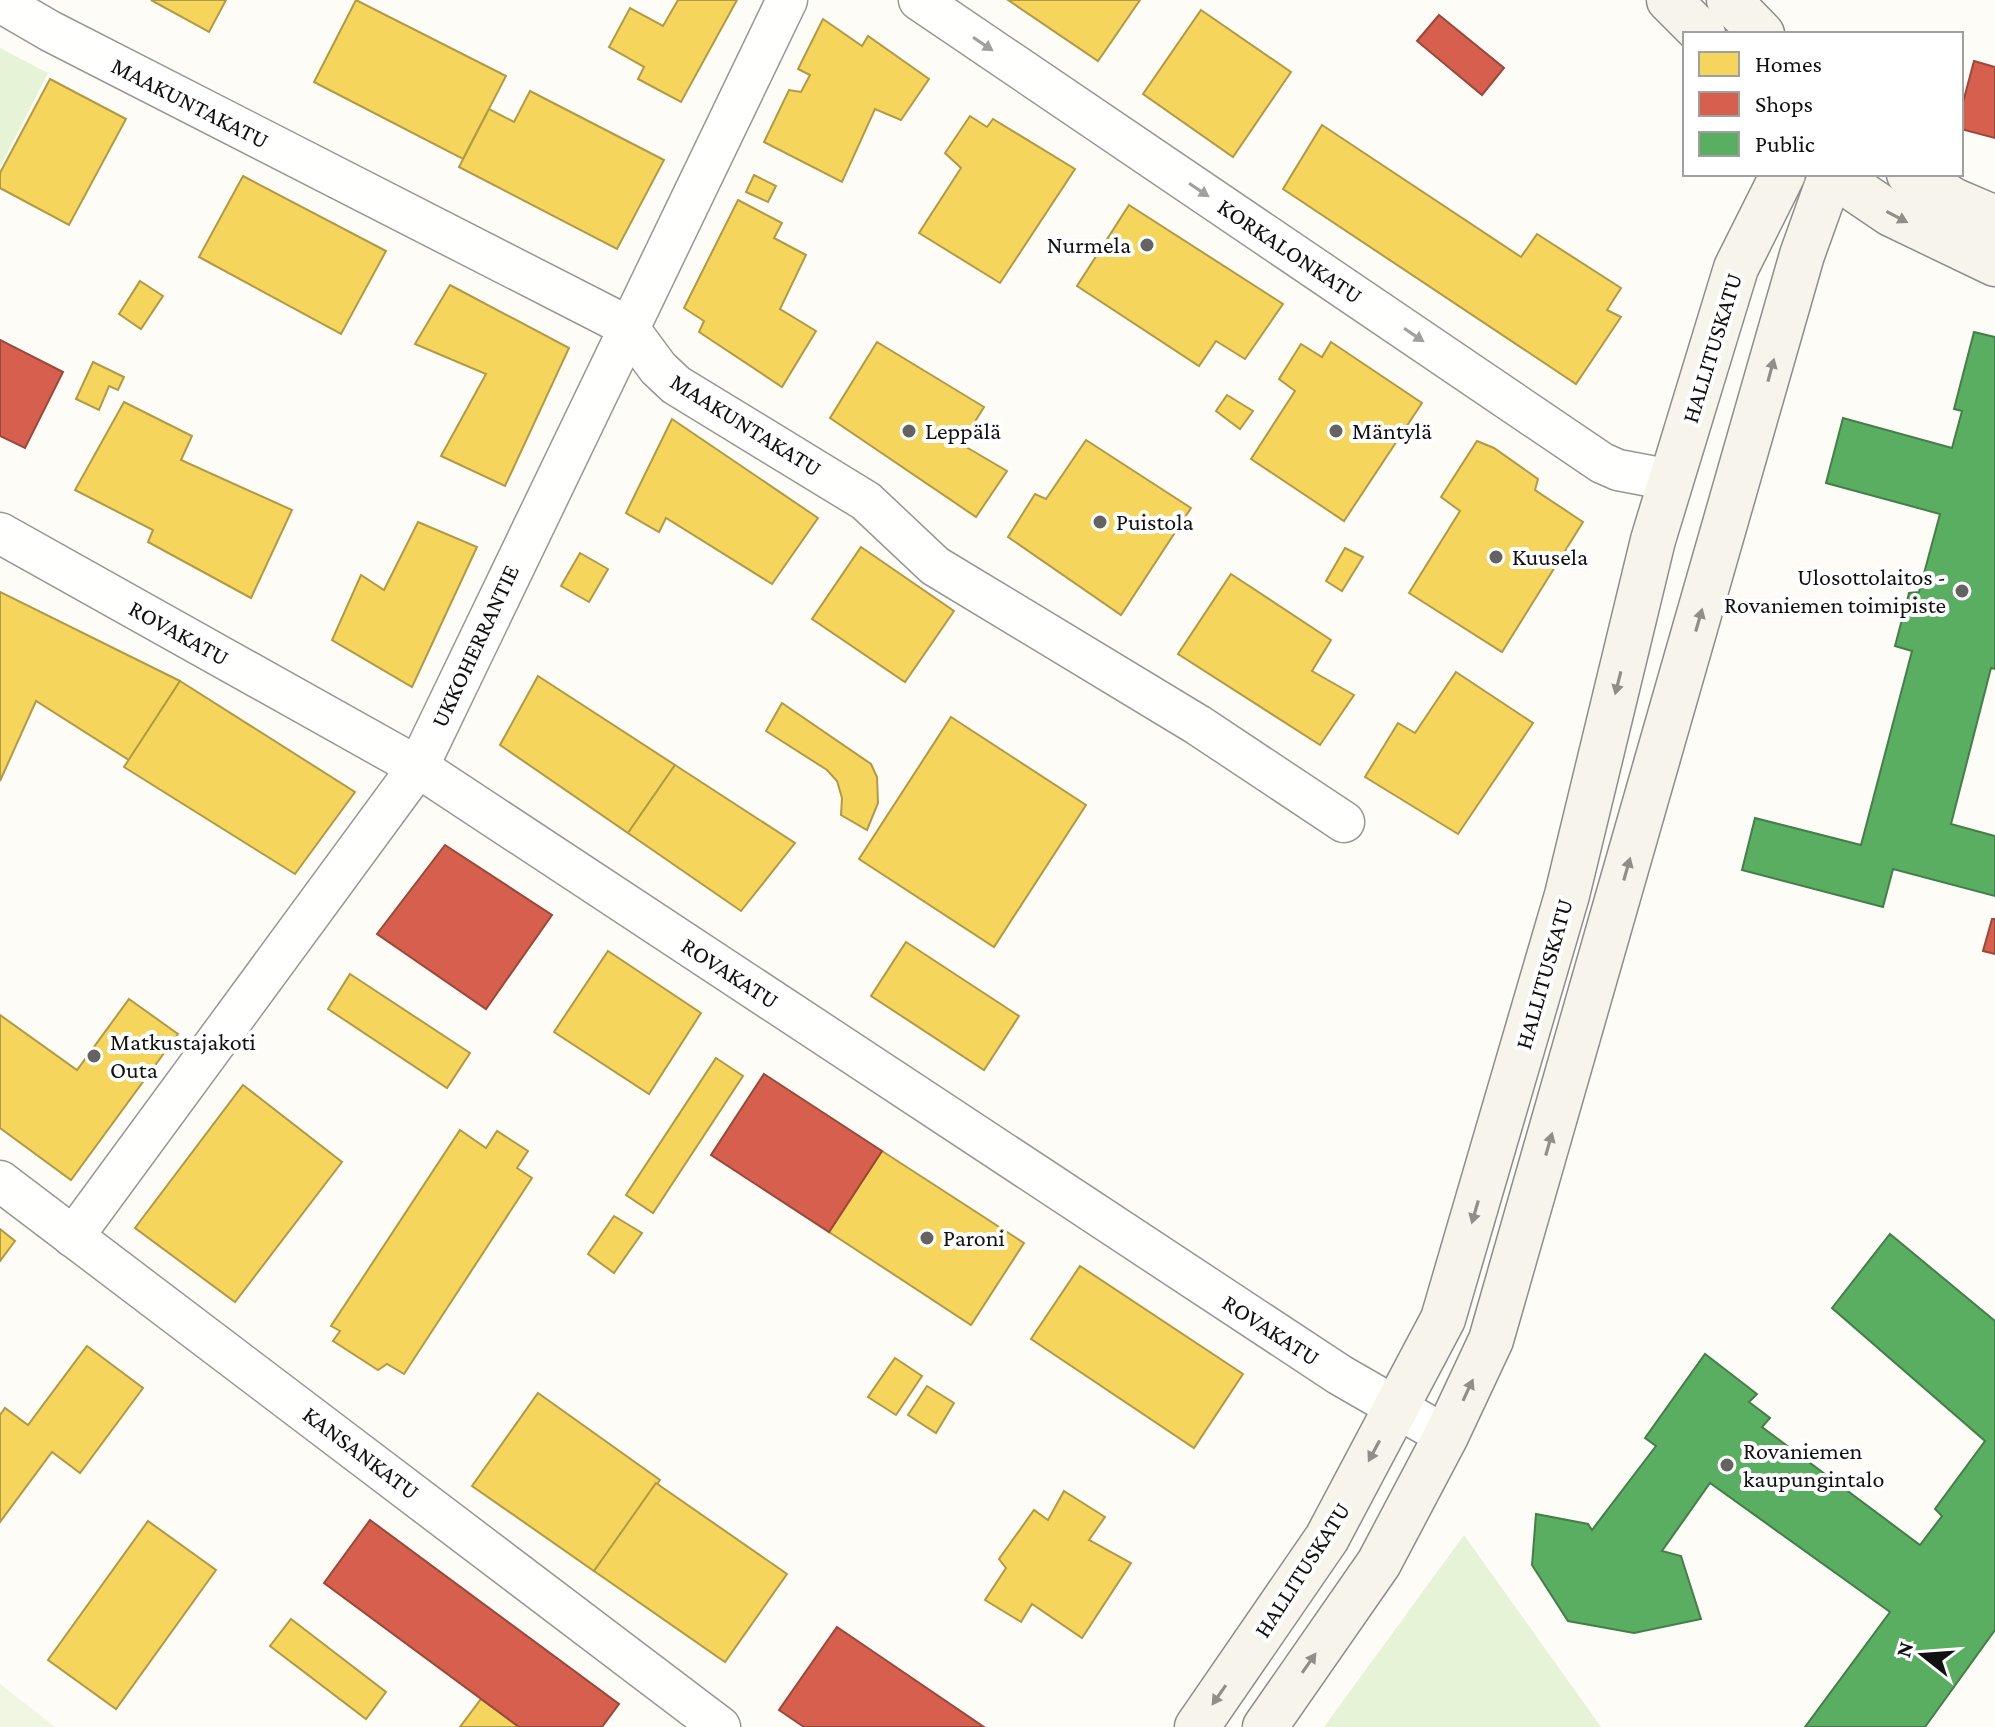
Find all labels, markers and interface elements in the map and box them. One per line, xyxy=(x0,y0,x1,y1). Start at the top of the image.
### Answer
legend xyxy=(1683,32,1963,176)
one-way arrow xyxy=(973,36,994,51)
text: Homes xyxy=(1755,50,1822,77)
street label: MAAKUNTAKATU xyxy=(107,51,273,154)
text: Shops xyxy=(1755,90,1813,117)
text: Public xyxy=(1755,130,1815,157)
one-way arrow xyxy=(1188,182,1209,197)
street label: KORKALONKATU xyxy=(1213,192,1368,309)
one-way arrow xyxy=(1885,210,1908,224)
place label: Nurmela xyxy=(1047,231,1131,258)
marker: Nurmela xyxy=(1138,236,1156,254)
street label: HALLITUSKATU xyxy=(1676,270,1747,426)
one-way arrow xyxy=(1403,327,1425,342)
one-way arrow xyxy=(1765,357,1777,382)
street label: MAAKUNTAKATU xyxy=(666,367,827,482)
place label: Leppälä xyxy=(925,417,1001,444)
place label: Mäntylä xyxy=(1352,417,1432,444)
marker: Leppälä xyxy=(900,422,918,440)
marker: Mäntylä xyxy=(1327,422,1345,440)
place label: Puistola xyxy=(1116,508,1194,535)
marker: Puistola xyxy=(1091,513,1109,531)
place label: Kuusela xyxy=(1512,543,1588,570)
marker: Kuusela xyxy=(1487,548,1505,566)
street label: UKKOHERRANTIE xyxy=(425,560,524,731)
place label: Ulosottolaitos - Rovaniemen toimipiste xyxy=(1724,563,1946,618)
marker: Ulosottolaitos - Rovaniemen toimipiste xyxy=(1953,582,1971,600)
street label: ROVAKATU xyxy=(125,594,234,671)
one-way arrow xyxy=(1694,607,1706,632)
one-way arrow xyxy=(1611,671,1624,696)
one-way arrow xyxy=(1621,857,1634,881)
street label: HALLITUSKATU xyxy=(1509,896,1578,1052)
street label: ROVAKATU xyxy=(677,931,784,1014)
place label: Matkustajakoti Outa xyxy=(110,1028,256,1083)
marker: Matkustajakoti Outa xyxy=(85,1047,103,1065)
one-way arrow xyxy=(1543,1131,1556,1155)
one-way arrow xyxy=(1468,1201,1481,1225)
place label: Paroni xyxy=(943,1224,1005,1251)
marker: Paroni xyxy=(918,1229,936,1247)
street label: ROVAKATU xyxy=(1218,1288,1325,1371)
one-way arrow xyxy=(1461,1379,1475,1402)
street label: KANSANKATU xyxy=(298,1400,425,1505)
place label: Rovaniemen kaupungintalo xyxy=(1743,1437,1884,1492)
one-way arrow xyxy=(1368,1439,1381,1462)
marker: Rovaniemen kaupungintalo xyxy=(1718,1456,1736,1474)
street label: HALLITUSKATU xyxy=(1248,1497,1355,1642)
north arrow xyxy=(1883,1615,1963,1695)
text: N xyxy=(1890,1638,1918,1660)
one-way arrow xyxy=(1301,1652,1316,1673)
one-way arrow xyxy=(1212,1684,1227,1705)

